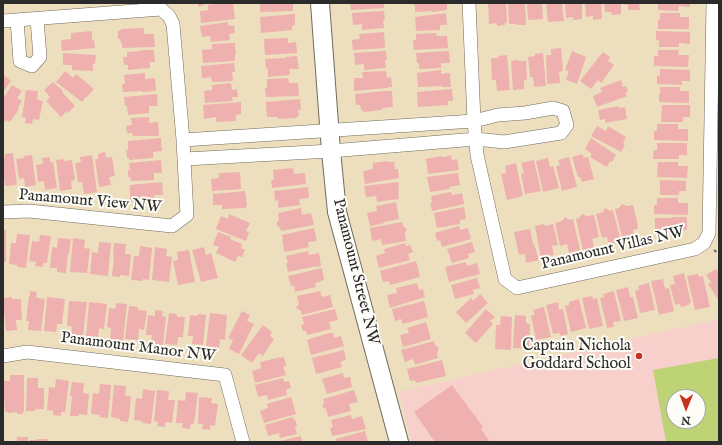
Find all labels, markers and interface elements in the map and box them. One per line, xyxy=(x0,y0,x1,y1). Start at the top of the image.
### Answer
street label: Panamount View NW xyxy=(18,186,162,218)
street label: Panamount Street NW xyxy=(327,197,383,347)
street label: Panamount Villas NW xyxy=(539,223,687,275)
street label: Panamount Manor NW xyxy=(60,329,216,367)
place label: Captain Nichola Goddard School xyxy=(522,337,631,375)
marker: Captain Nichola Goddard School xyxy=(634,351,644,361)
north arrow xyxy=(666,389,706,429)
text: N xyxy=(681,413,691,427)

